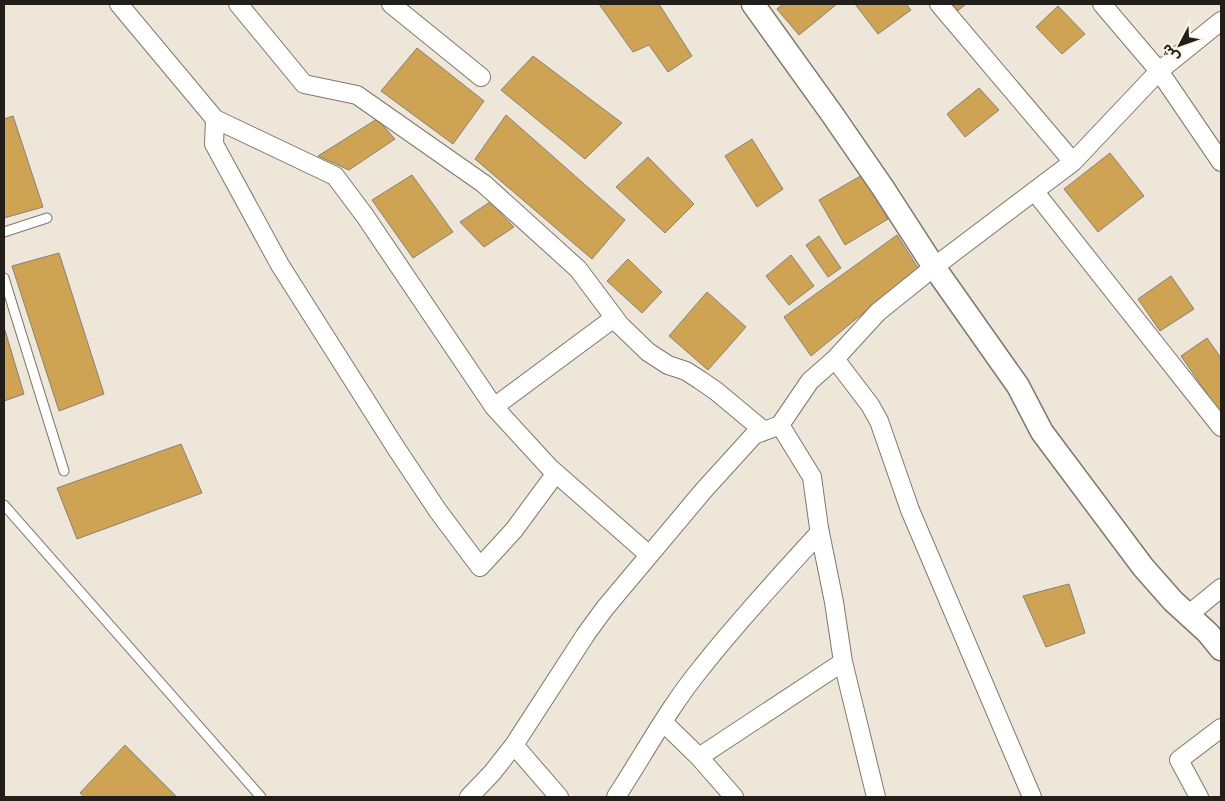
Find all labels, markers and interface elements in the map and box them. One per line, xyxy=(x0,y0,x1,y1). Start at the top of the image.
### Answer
north arrow xyxy=(1155,20,1205,70)
text: ش xyxy=(1157,40,1183,67)

